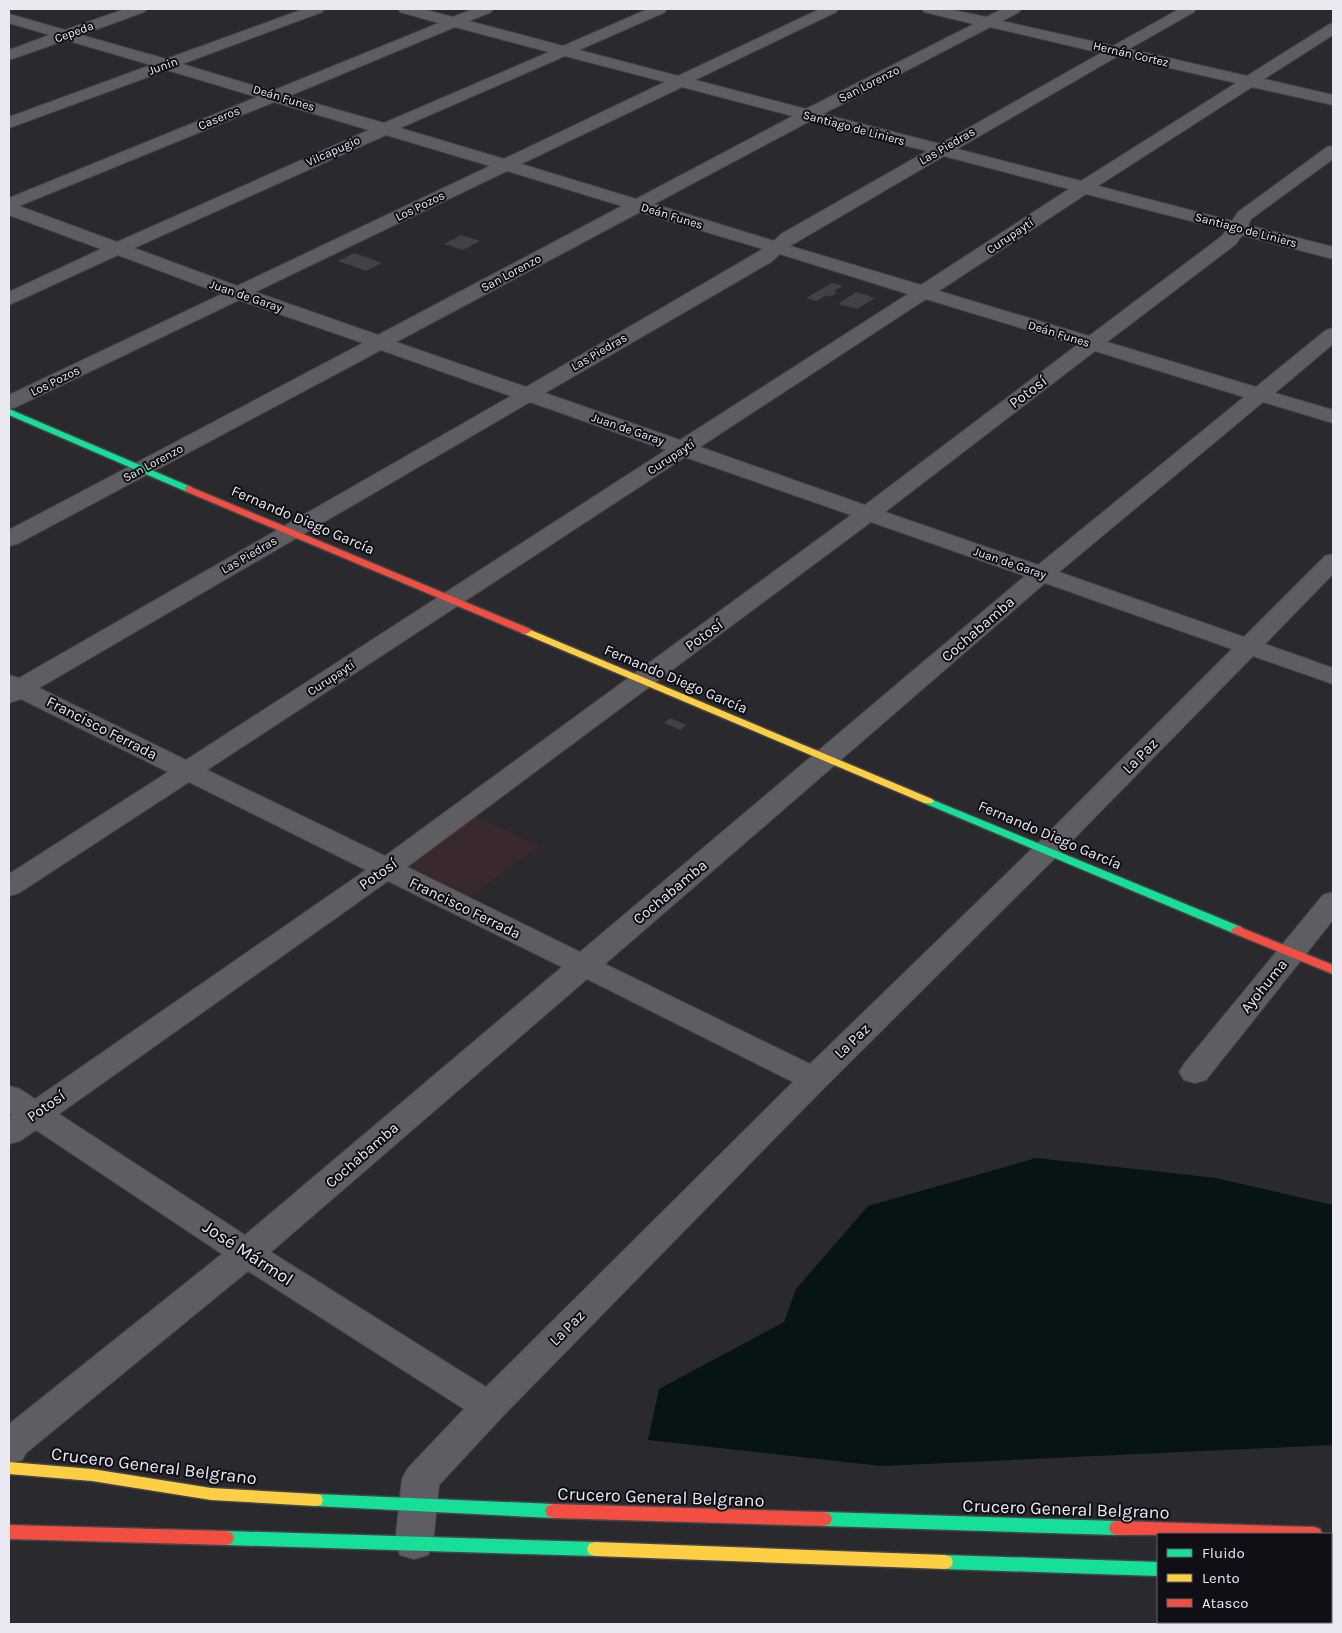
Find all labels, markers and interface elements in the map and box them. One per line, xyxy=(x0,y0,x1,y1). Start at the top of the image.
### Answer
street label: Cepeda xyxy=(53,19,95,45)
street label: Hernán Cortez xyxy=(1092,39,1170,70)
street label: Junin xyxy=(146,54,180,78)
street label: San Lorenzo xyxy=(836,63,902,105)
street label: Deán Funes xyxy=(251,82,317,114)
street label: Caseros xyxy=(196,103,242,133)
street label: Santiago de Liniers xyxy=(802,108,906,148)
street label: Las Piedras xyxy=(917,124,977,168)
street label: Vilcapugio xyxy=(304,133,362,169)
street label: Los Pozos xyxy=(393,188,447,224)
street label: Deán Funes xyxy=(639,200,705,232)
street label: Santiago de Liniers xyxy=(1194,210,1298,250)
street label: Curupaytí xyxy=(984,215,1036,257)
street label: San Lorenzo xyxy=(479,251,543,295)
street label: Juan de Garay xyxy=(208,277,284,315)
street label: Deán Funes xyxy=(1026,318,1092,350)
street label: Las Piedras xyxy=(569,330,629,374)
street label: Los Pozos xyxy=(28,363,82,399)
street label: Potosí xyxy=(1006,372,1051,412)
street label: Juan de Garay xyxy=(590,410,666,448)
street label: Curupaytí xyxy=(645,436,698,477)
street label: San Lorenzo xyxy=(121,441,185,485)
street label: Fernando Diego García xyxy=(229,482,377,558)
street label: Las Piedras xyxy=(219,533,279,577)
street label: Juan de Garay xyxy=(972,544,1048,582)
street label: Cochabamba xyxy=(938,592,1018,666)
street label: Potosí xyxy=(681,615,727,655)
street label: Fernando Diego García xyxy=(602,641,750,717)
street label: Curupaytí xyxy=(305,657,358,698)
street label: Francisco Ferrada xyxy=(44,692,160,764)
street label: La Paz xyxy=(1119,735,1161,777)
street label: Fernando Diego García xyxy=(976,797,1124,873)
street label: Potosí xyxy=(355,854,401,894)
street label: Cochabamba xyxy=(629,856,711,928)
street label: Francisco Ferrada xyxy=(406,873,524,943)
street label: Ayohuma xyxy=(1237,956,1291,1016)
street label: La Paz xyxy=(830,1020,874,1062)
street label: Potosí xyxy=(23,1086,69,1126)
street label: Cochabamba xyxy=(322,1118,402,1192)
street label: José Mármol xyxy=(199,1216,297,1290)
street label: La Paz xyxy=(546,1307,588,1349)
street label: Crucero General Belgrano xyxy=(50,1442,258,1490)
street label: Crucero General Belgrano xyxy=(557,1482,765,1512)
street label: Crucero General Belgrano xyxy=(962,1494,1170,1524)
legend xyxy=(1157,1533,1332,1623)
text: Fluido xyxy=(1202,1544,1245,1562)
text: Lento xyxy=(1202,1569,1240,1587)
text: Atasco xyxy=(1202,1594,1248,1612)

